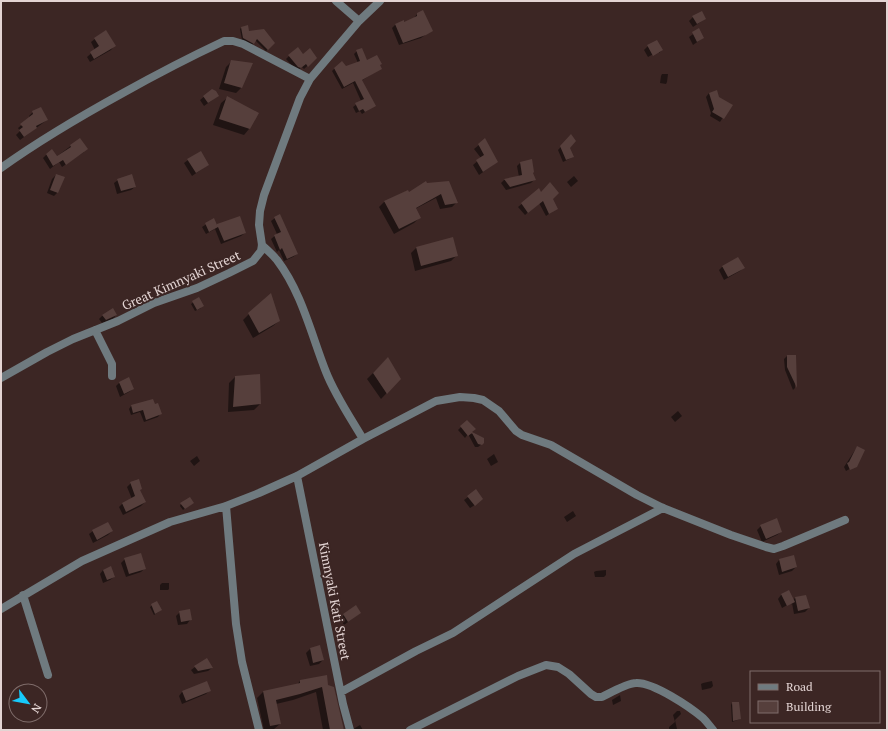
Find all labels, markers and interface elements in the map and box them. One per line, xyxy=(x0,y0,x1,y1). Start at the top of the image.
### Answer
street label: Great Kimnyaki Street xyxy=(119,246,243,314)
street label: Kimnyaki Kati Street xyxy=(315,541,355,662)
legend xyxy=(750,671,880,723)
text: Road xyxy=(786,679,813,694)
north arrow xyxy=(8,683,48,723)
text: Building xyxy=(786,699,832,714)
text: N xyxy=(28,701,45,716)

